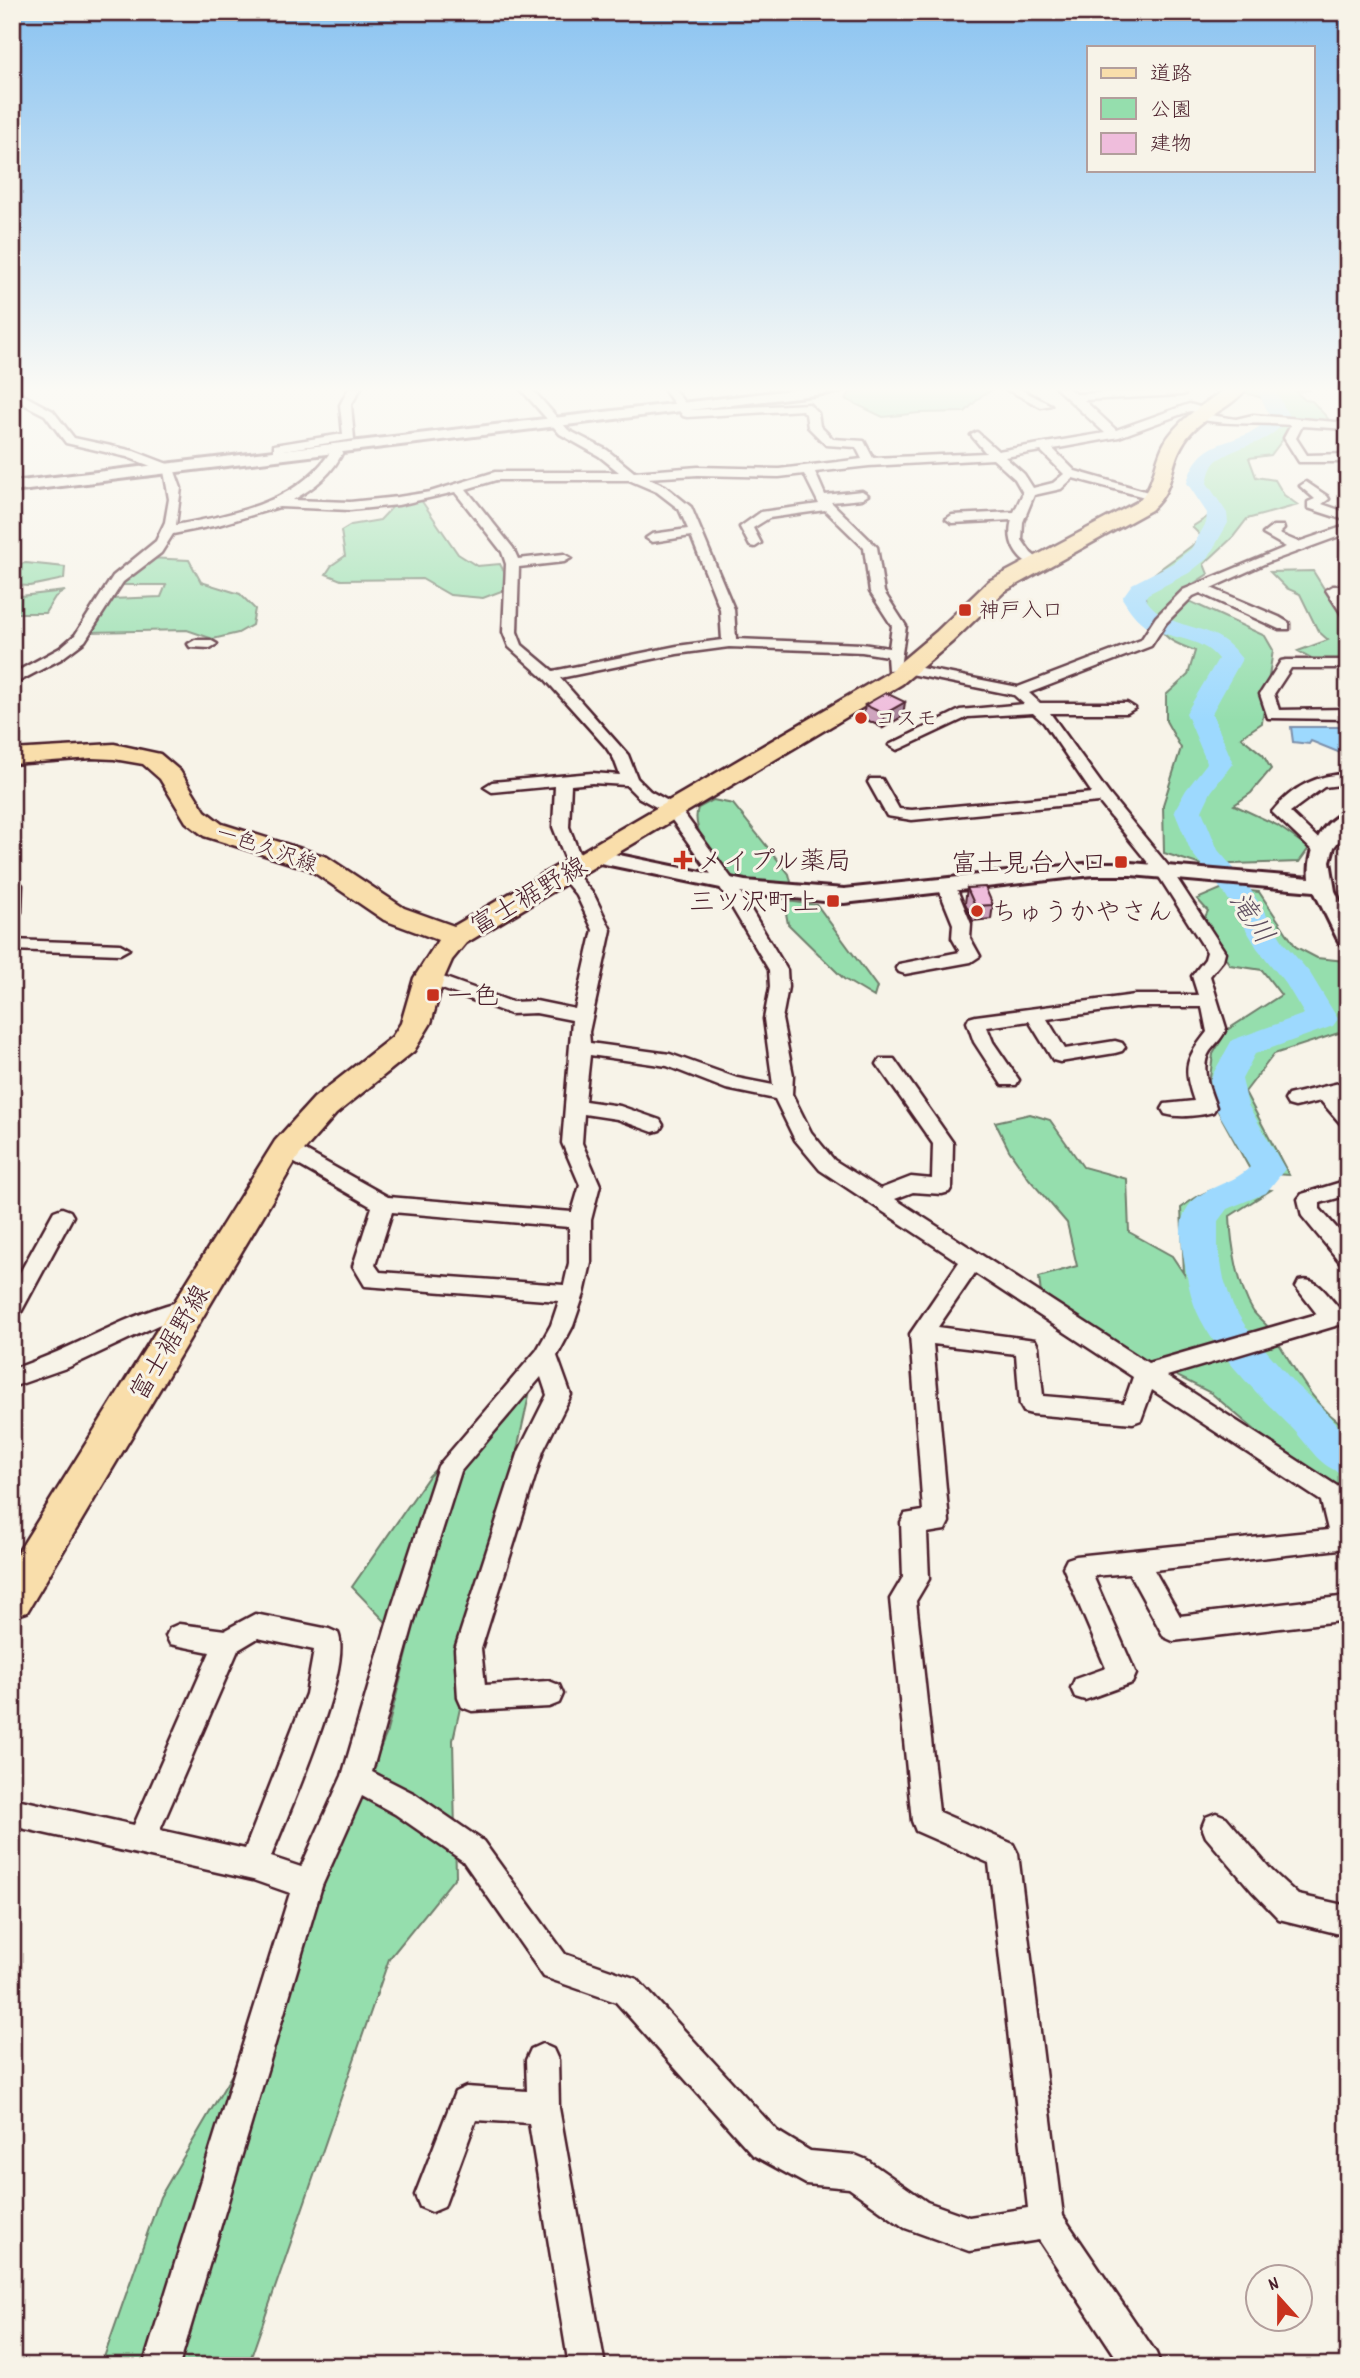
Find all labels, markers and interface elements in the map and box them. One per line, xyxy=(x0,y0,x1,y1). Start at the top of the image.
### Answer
legend xyxy=(1087,46,1314,172)
text: 道路 xyxy=(1150,61,1192,91)
text: 公園 xyxy=(1150,97,1192,127)
text: 建物 xyxy=(1150,131,1192,161)
place label: 神戸入口 xyxy=(979,598,1063,628)
marker: 神戸入口 xyxy=(957,602,973,618)
place label: コスモ xyxy=(875,706,937,736)
marker: コスモ xyxy=(853,710,869,726)
street label: 一色久沢線 xyxy=(212,820,321,882)
place label: メイプル薬局 xyxy=(697,845,851,882)
place label: 富士見台入口 xyxy=(951,847,1107,884)
street label: 富士裾野線 xyxy=(464,850,595,947)
marker: メイプル薬局 xyxy=(675,852,691,868)
marker: 富士見台入口 xyxy=(1113,854,1129,870)
water label: 滝川 xyxy=(1217,885,1281,954)
place label: 三ツ沢町上 xyxy=(689,886,819,923)
marker: 三ツ沢町上 xyxy=(825,893,841,909)
place label: ちゅうかやさん xyxy=(991,896,1173,933)
marker: ちゅうかやさん xyxy=(969,903,985,919)
place label: 一色 xyxy=(447,980,499,1017)
marker: 一色 xyxy=(425,987,441,1003)
street label: 富士裾野線 xyxy=(123,1279,221,1409)
north arrow xyxy=(1244,2262,1314,2332)
text: N xyxy=(1265,2271,1283,2300)

